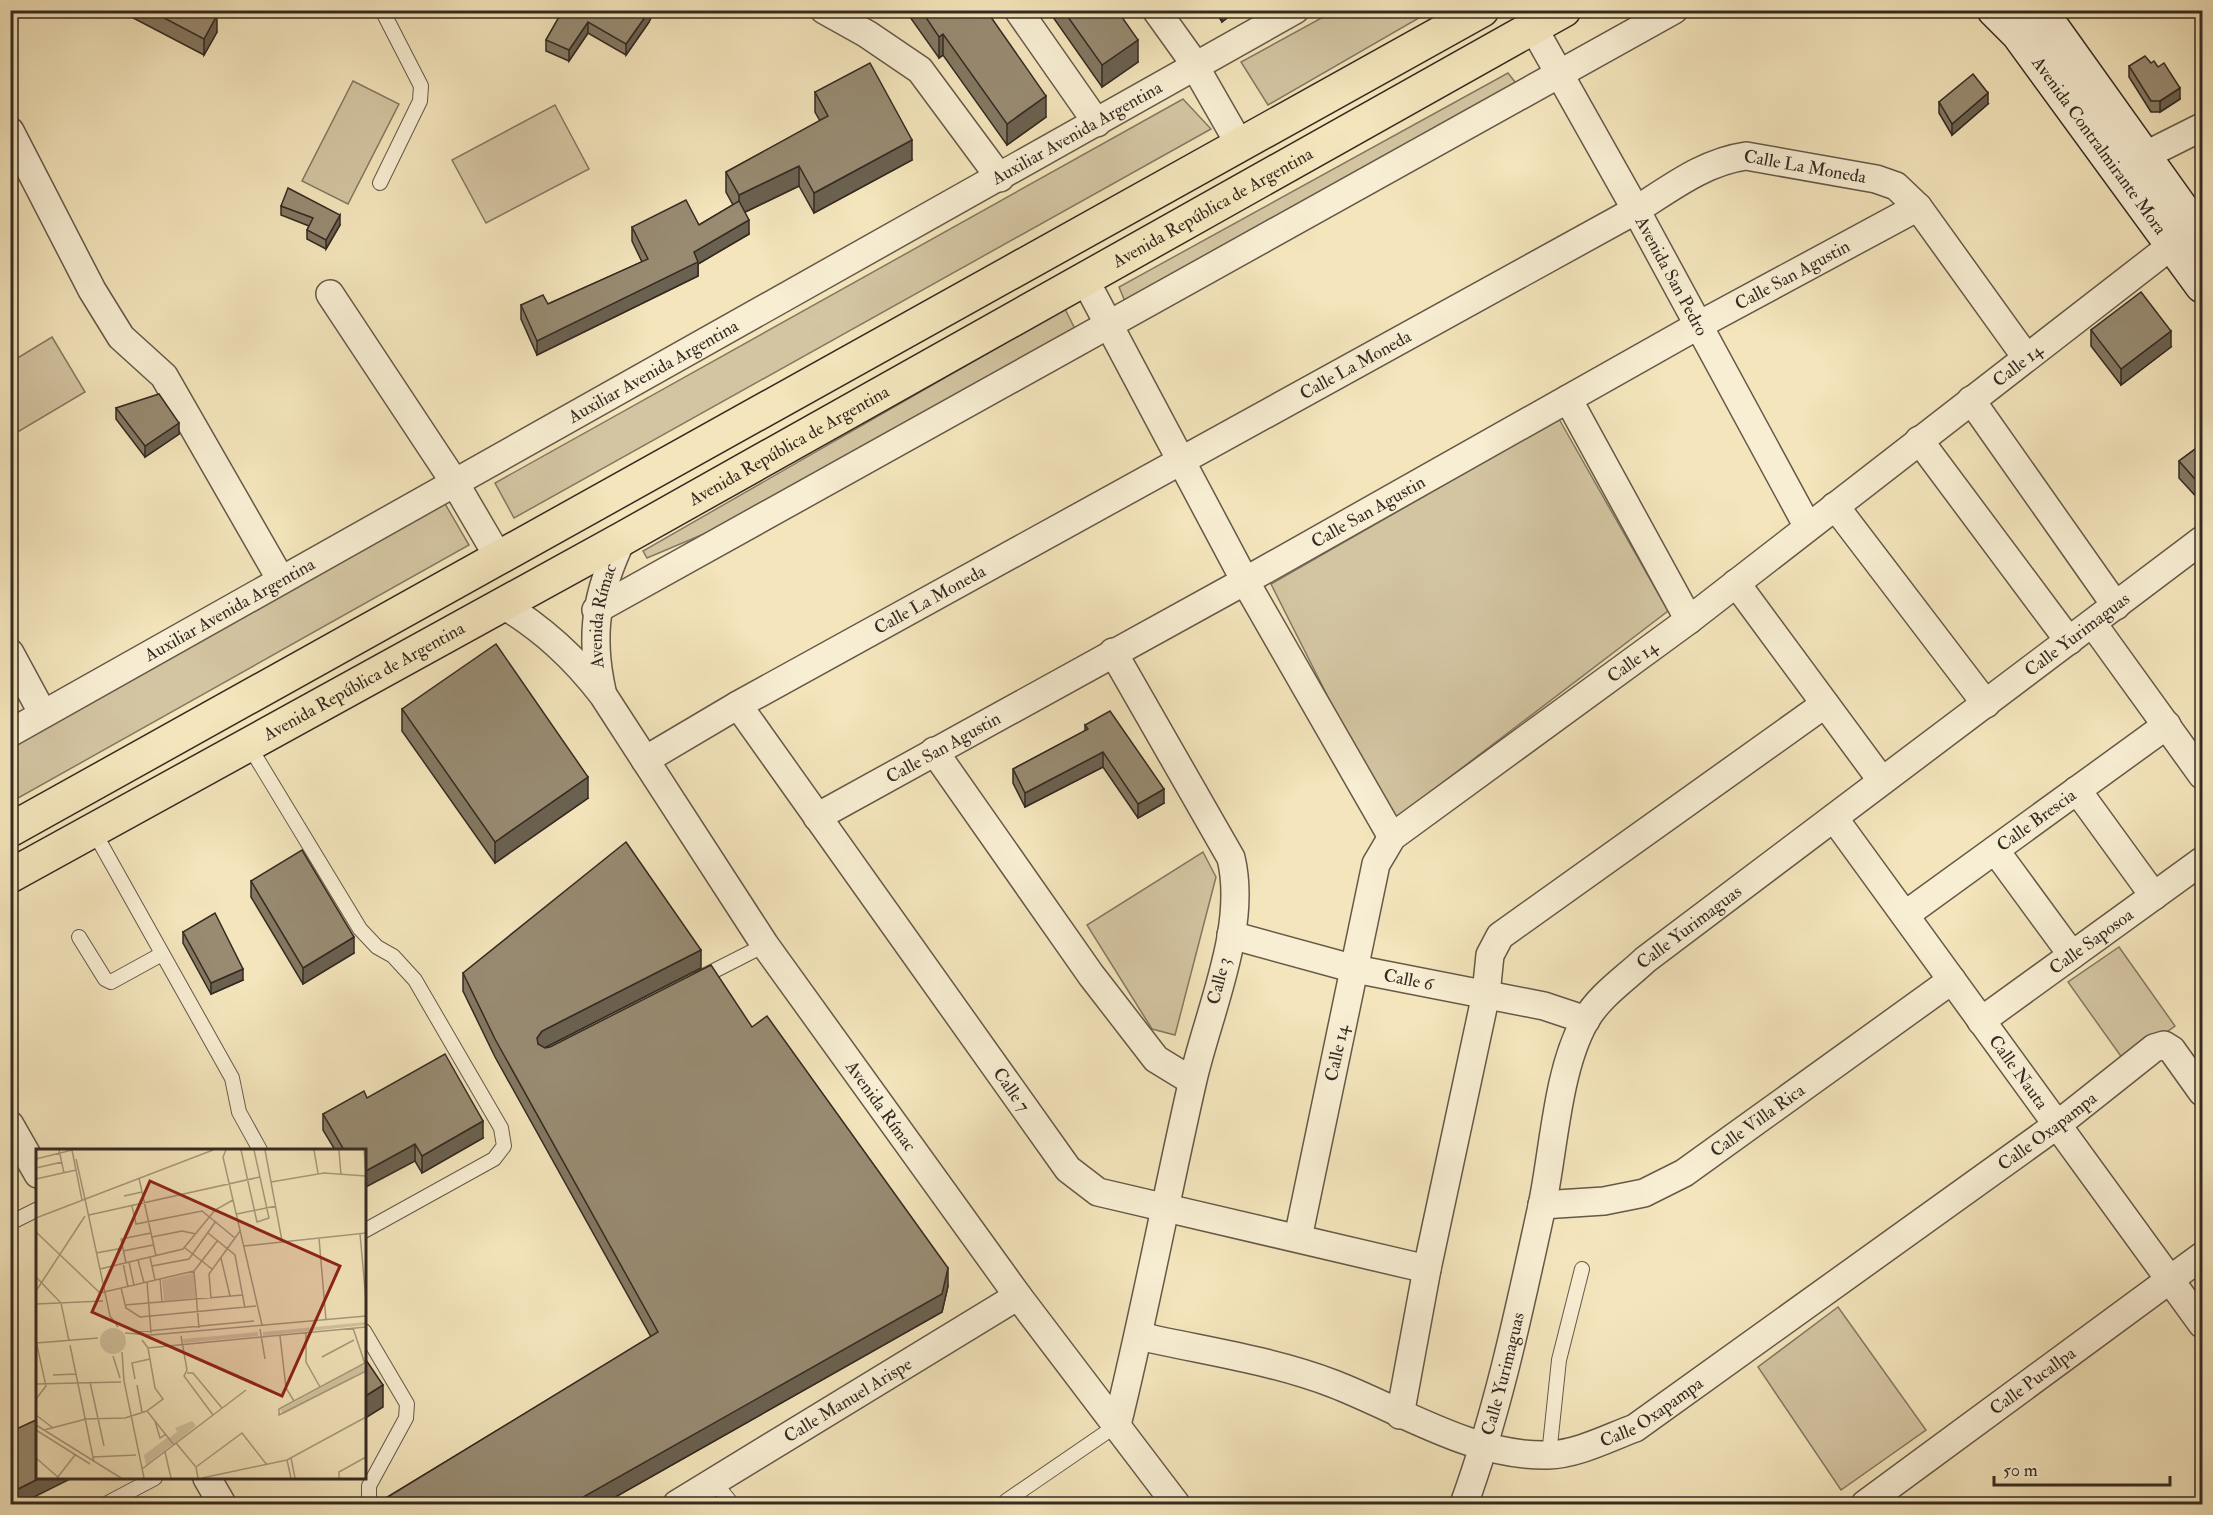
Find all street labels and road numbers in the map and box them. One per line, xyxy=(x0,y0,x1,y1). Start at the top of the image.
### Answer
street label: Avenida Contralmirante Mora xyxy=(2026,51,2172,240)
street label: Auxiliar Avenida Argentina xyxy=(987,75,1167,190)
street label: Avenida República de Argentina xyxy=(1107,142,1317,273)
street label: Calle La Moneda xyxy=(1742,144,1869,189)
street label: Avenida San Pedro xyxy=(1630,211,1714,340)
street label: Calle San Agustin xyxy=(1731,234,1854,315)
street label: Auxiliar Avenida Argentina xyxy=(563,314,743,429)
street label: Calle La Moneda xyxy=(1295,324,1416,405)
street label: Calle 14 xyxy=(1988,338,2048,392)
street label: Avenida República de Argentina xyxy=(684,380,894,511)
street label: Calle San Agustin xyxy=(1307,470,1429,553)
street label: Auxiliar Avenida Argentina xyxy=(139,552,319,667)
street label: Calle La Moneda xyxy=(870,559,990,639)
street label: Avenida Rímac xyxy=(584,560,622,671)
street label: Calle Yurimaguas xyxy=(2020,587,2134,681)
street label: Avenida República de Argentina xyxy=(258,616,469,746)
street label: Calle 14 xyxy=(1602,635,1663,688)
street label: Calle San Agustin xyxy=(882,707,1004,788)
street label: Calle Brescia xyxy=(1992,783,2081,856)
street label: Calle Yurimaguas xyxy=(1631,880,1746,974)
street label: Calle Saposoa xyxy=(2045,903,2138,979)
street label: Calle 3 xyxy=(1202,955,1236,1007)
street label: Calle 6 xyxy=(1382,963,1436,996)
street label: Calle 14 xyxy=(1319,1021,1354,1083)
street label: Calle Nauta xyxy=(1984,1030,2054,1114)
street label: Avenida Rímac xyxy=(840,1055,921,1156)
street label: Calle 7 xyxy=(988,1063,1035,1116)
street label: Calle Villa Rica xyxy=(1705,1078,1810,1162)
street label: Calle Oxapampa xyxy=(1993,1086,2102,1175)
street label: Calle Yurimaguas xyxy=(1476,1310,1530,1438)
street label: Calle Pucallpa xyxy=(1985,1341,2081,1420)
street label: Calle Manuel Arispe xyxy=(779,1352,916,1448)
street label: Calle Oxapampa xyxy=(1596,1371,1708,1452)

